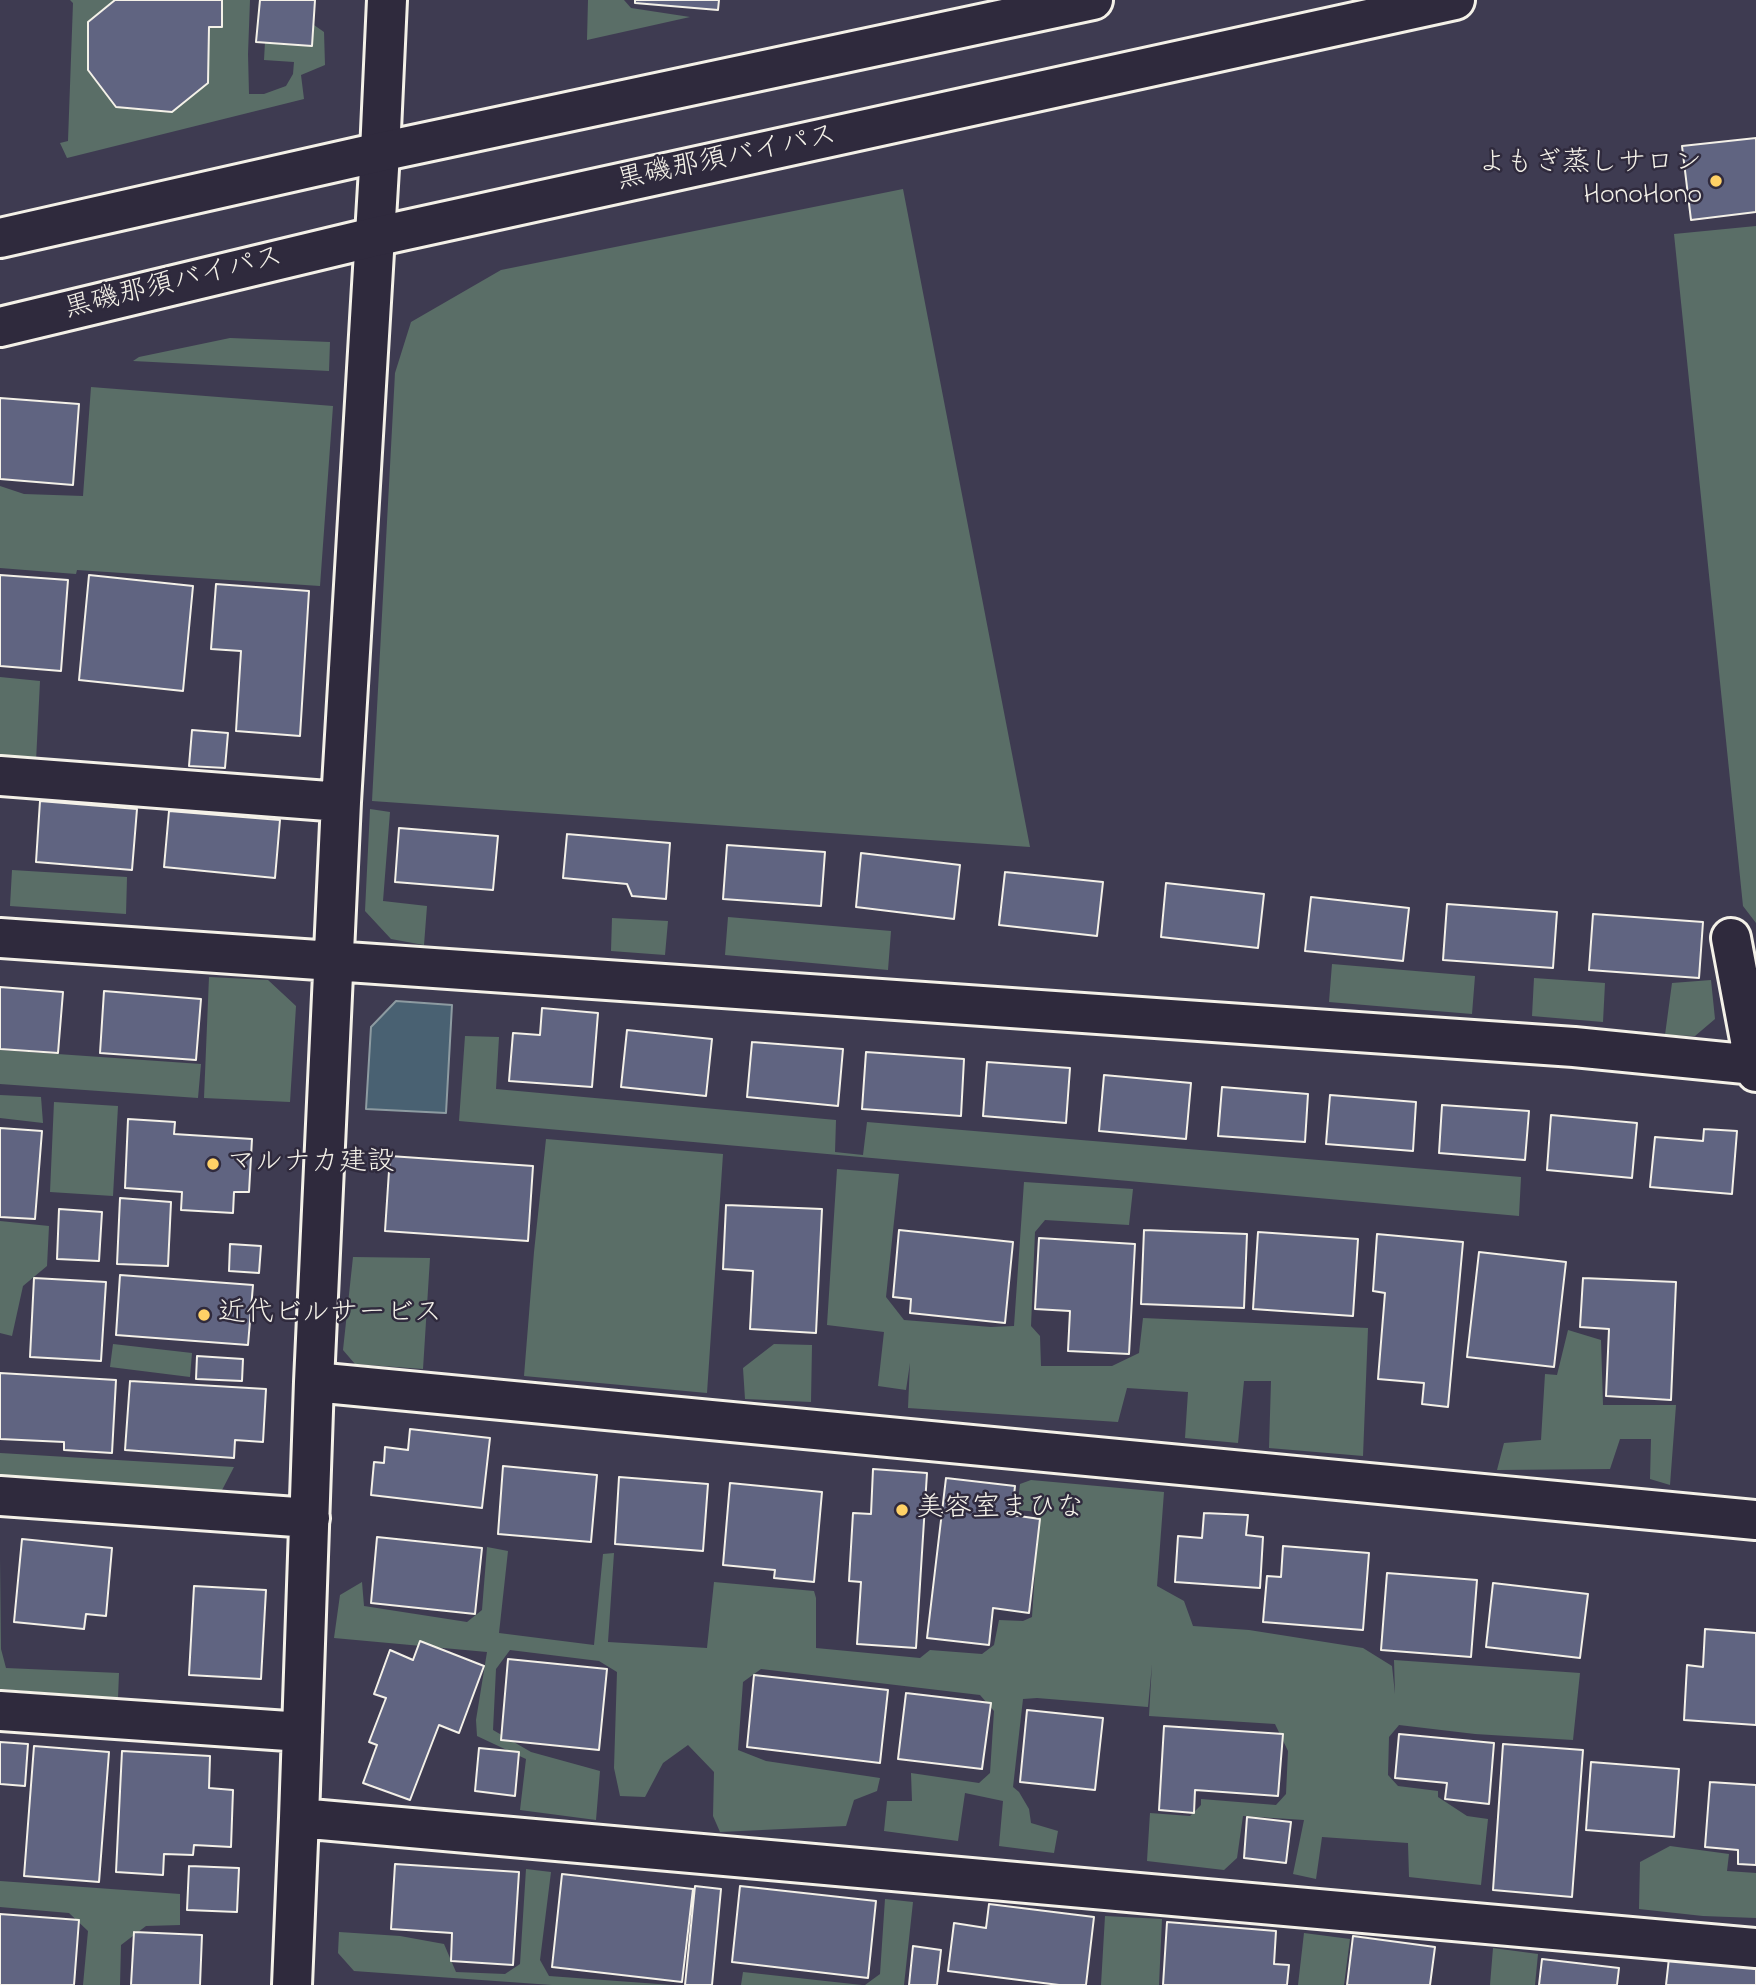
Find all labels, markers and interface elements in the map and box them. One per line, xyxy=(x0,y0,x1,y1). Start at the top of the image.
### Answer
street label: 黒磯那須バイパス xyxy=(614,120,840,200)
place label: よもぎ蒸しサロン HonoHono xyxy=(1478,148,1702,214)
marker: よもぎ蒸しサロン HonoHono xyxy=(1708,173,1724,189)
street label: 黒磯那須バイパス xyxy=(61,242,287,328)
place label: マルナカ建設 xyxy=(227,1147,395,1181)
marker: マルナカ建設 xyxy=(205,1156,221,1172)
place label: 近代ビルサービス xyxy=(218,1298,442,1332)
marker: 近代ビルサービス xyxy=(196,1307,212,1323)
place label: 美容室まひな xyxy=(916,1493,1084,1527)
marker: 美容室まひな xyxy=(894,1502,910,1518)

